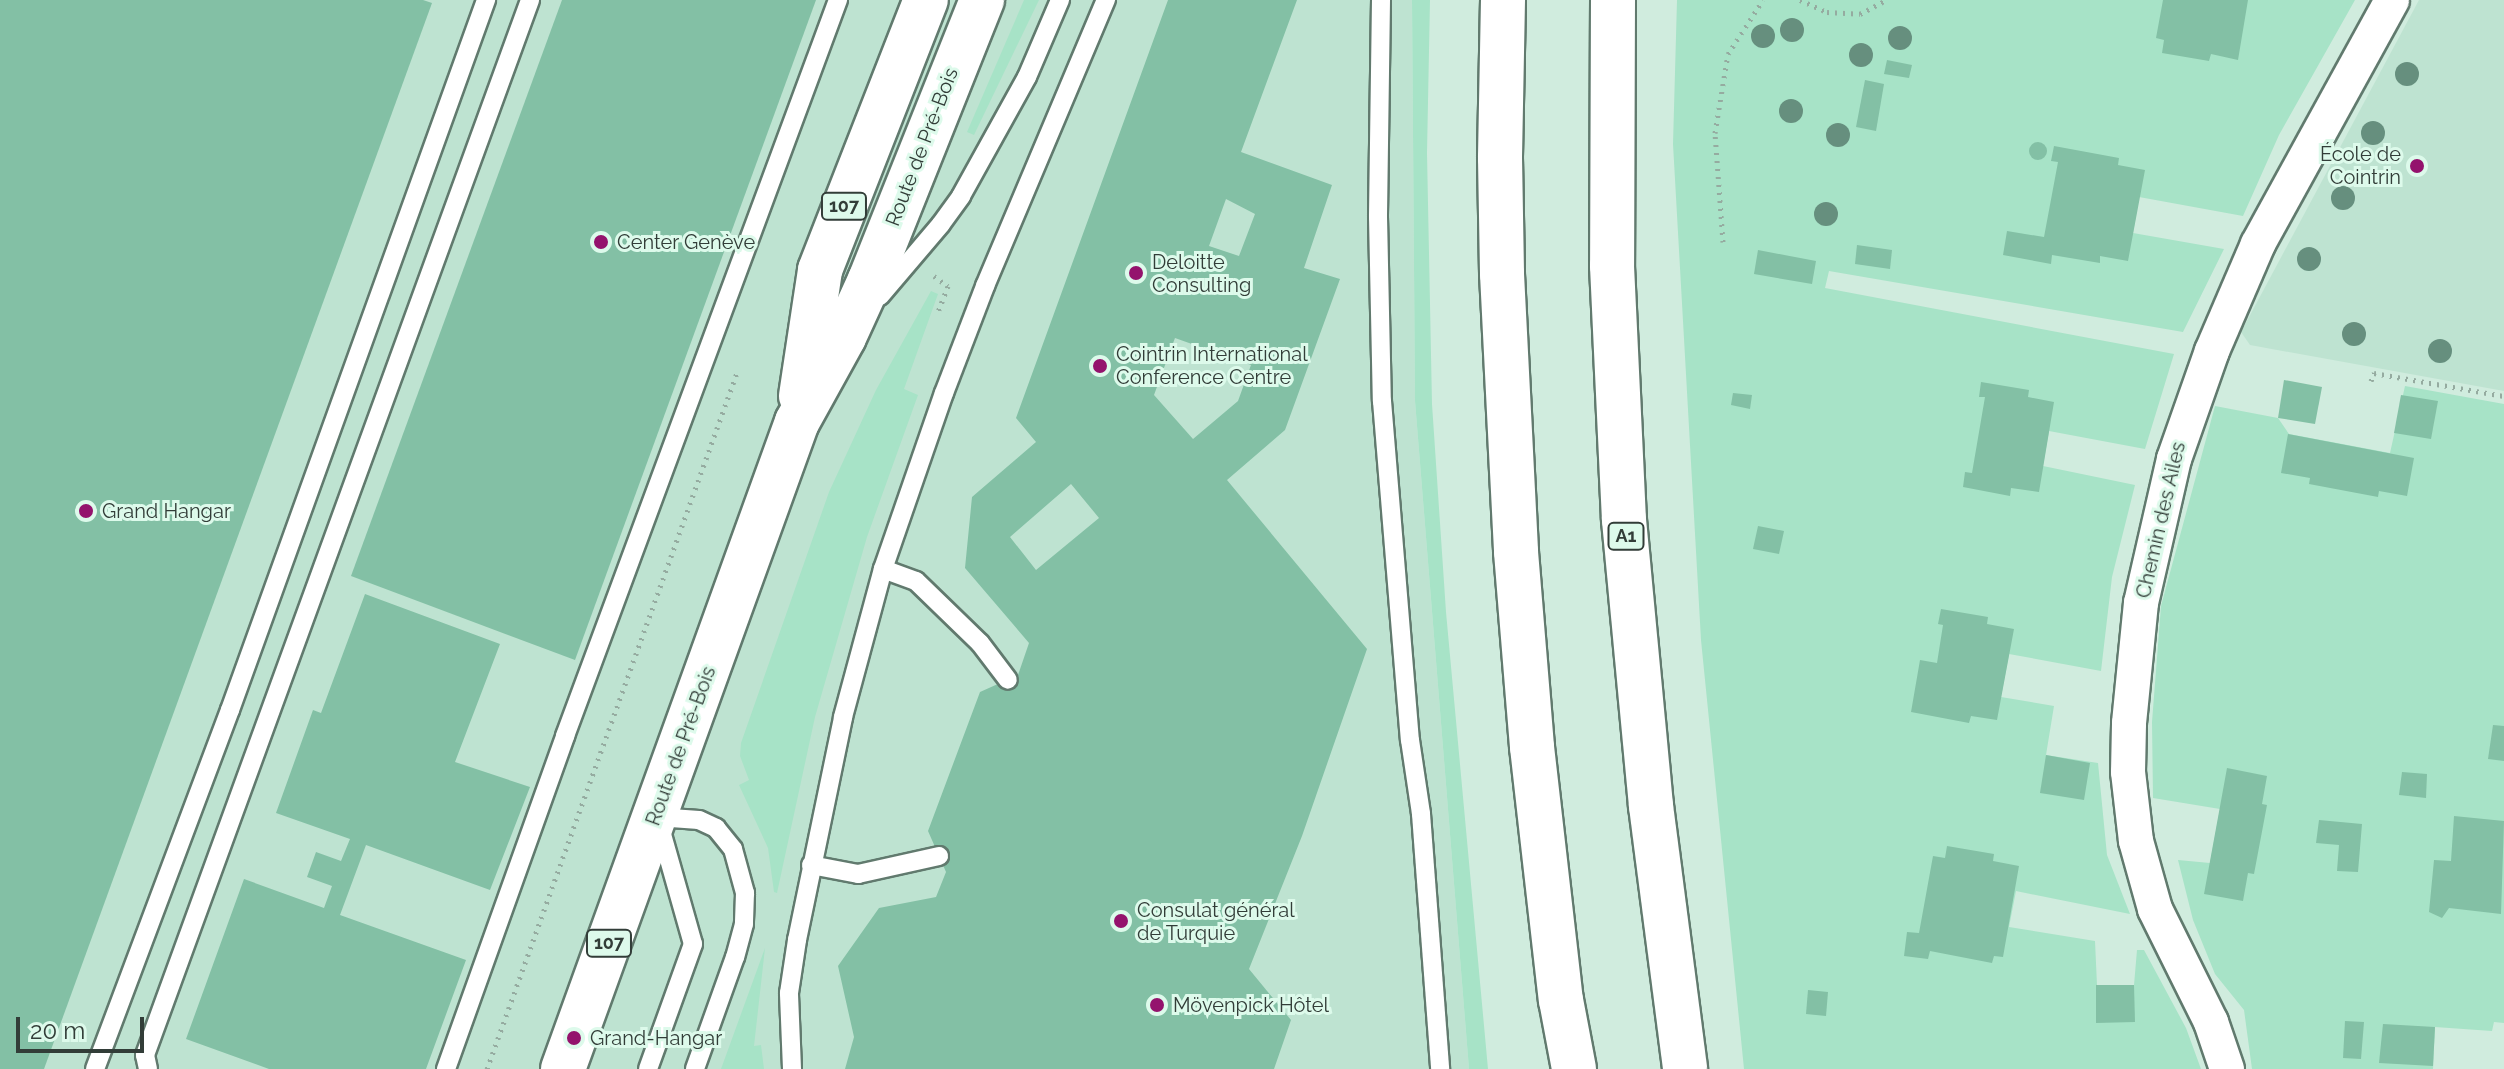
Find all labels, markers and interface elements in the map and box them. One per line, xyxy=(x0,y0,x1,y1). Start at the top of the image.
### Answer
street label: Route de Pré-Bois xyxy=(881,64,963,230)
place label: École de Cointrin xyxy=(2320,142,2401,189)
marker: École de Cointrin xyxy=(2408,157,2426,175)
road number: 107 xyxy=(820,192,868,220)
place label: Center Genève xyxy=(617,230,756,254)
marker: Center Genève xyxy=(592,233,610,251)
place label: Deloitte Consulting xyxy=(1152,250,1251,297)
marker: Deloitte Consulting xyxy=(1127,264,1145,282)
place label: Cointrin International Conference Centre xyxy=(1116,342,1308,389)
marker: Cointrin International Conference Centre xyxy=(1091,357,1109,375)
street label: Chemin des Ailes xyxy=(2131,439,2191,601)
place label: Grand Hangar xyxy=(102,499,231,523)
marker: Grand Hangar xyxy=(77,502,95,520)
road number: A1 xyxy=(1606,522,1646,550)
street label: Route de Pré-Bois xyxy=(641,663,721,829)
place label: Consulat général de Turquie xyxy=(1137,898,1295,945)
marker: Consulat général de Turquie xyxy=(1112,912,1130,930)
road number: 107 xyxy=(585,929,633,957)
place label: Mövenpick Hôtel xyxy=(1173,993,1329,1017)
marker: Mövenpick Hôtel xyxy=(1148,996,1166,1014)
scale bar xyxy=(20,1001,148,1051)
text: 20 m xyxy=(30,1016,85,1045)
place label: Grand-Hangar xyxy=(590,1026,722,1050)
marker: Grand-Hangar xyxy=(565,1029,583,1047)

